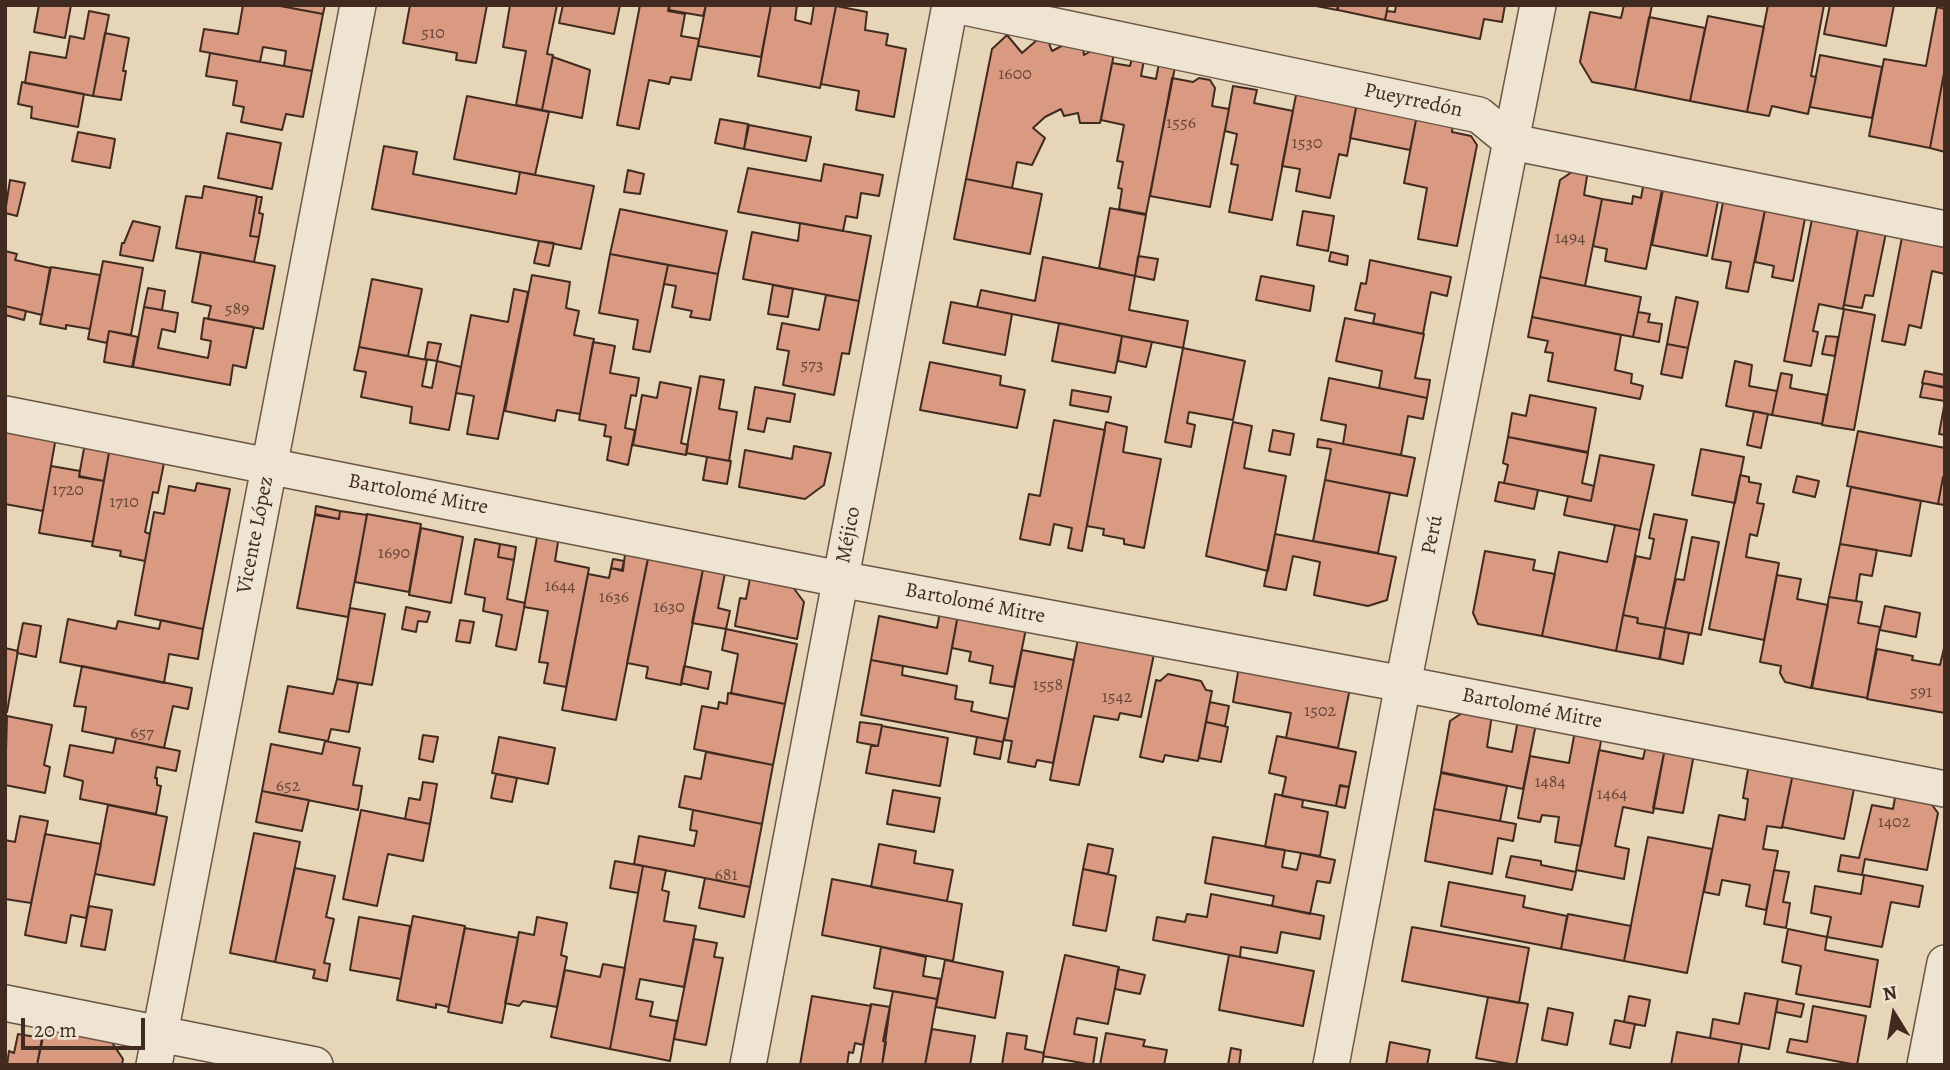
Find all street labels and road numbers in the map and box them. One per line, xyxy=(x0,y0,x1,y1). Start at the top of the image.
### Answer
street label: Pueyrredón xyxy=(1361,78,1465,124)
street label: Bartolomé Mitre xyxy=(346,469,490,521)
street label: Vicente López xyxy=(232,474,280,596)
street label: Méjico xyxy=(831,505,867,565)
street label: Perú xyxy=(1417,513,1449,557)
street label: Bartolomé Mitre xyxy=(903,578,1047,630)
street label: Bartolomé Mitre xyxy=(1460,683,1604,735)

